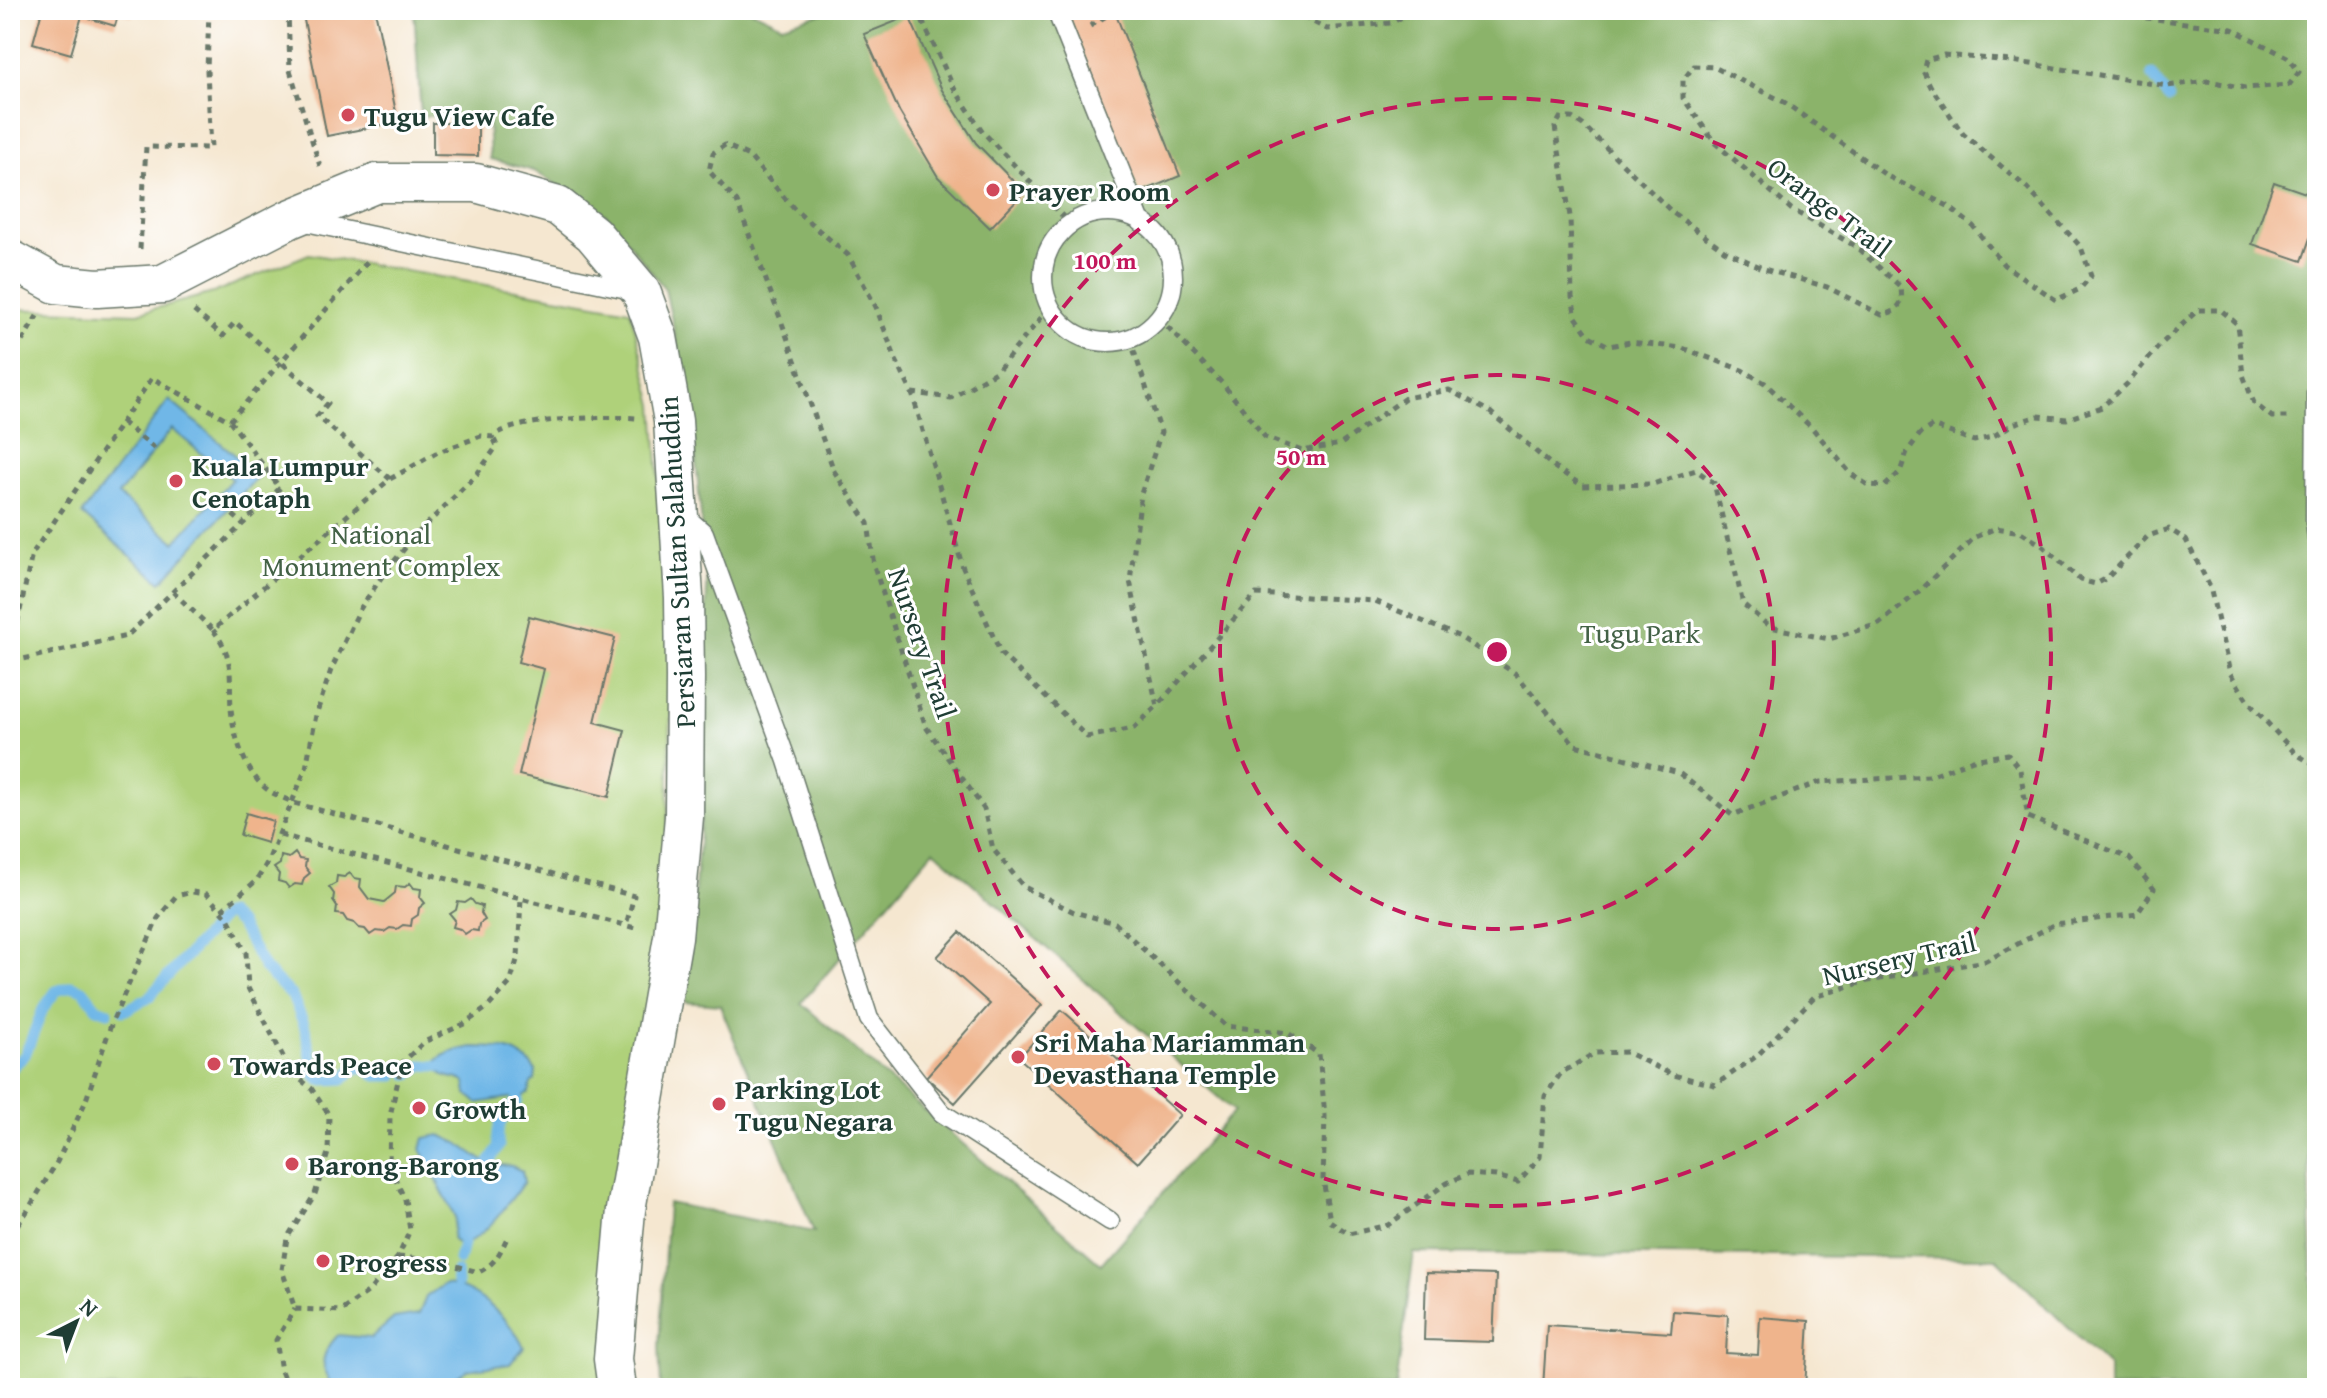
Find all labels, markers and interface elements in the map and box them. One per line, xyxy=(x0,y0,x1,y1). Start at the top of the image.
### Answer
place label: Tugu View Cafe xyxy=(364,95,555,136)
marker: Tugu View Cafe xyxy=(339,106,357,124)
street label: Orange Trail xyxy=(1759,147,1901,268)
place label: Prayer Room xyxy=(1009,170,1170,211)
marker: Prayer Room xyxy=(984,181,1002,199)
text: 100 m xyxy=(1073,243,1137,278)
street label: Persiaran Sultan Salahuddin xyxy=(647,395,705,729)
text: 50 m xyxy=(1276,439,1327,474)
place label: Kuala Lumpur Cenotaph xyxy=(192,445,369,518)
marker: Kuala Lumpur Cenotaph xyxy=(167,472,185,490)
park label: National Monument Complex xyxy=(262,513,501,586)
street label: Nursery Trail xyxy=(878,562,968,724)
park label: Tugu Park xyxy=(1580,612,1701,653)
centre of rings xyxy=(1483,638,1511,666)
street label: Nursery Trail xyxy=(1818,920,1980,996)
place label: Sri Maha Mariamman Devasthana Temple xyxy=(1034,1021,1306,1094)
place label: Towards Peace xyxy=(230,1044,412,1085)
marker: Sri Maha Mariamman Devasthana Temple xyxy=(1009,1048,1027,1066)
marker: Towards Peace xyxy=(205,1055,223,1073)
place label: Parking Lot Tugu Negara xyxy=(735,1068,894,1141)
place label: Growth xyxy=(435,1088,527,1129)
marker: Parking Lot Tugu Negara xyxy=(710,1095,728,1113)
marker: Growth xyxy=(410,1099,428,1117)
place label: Barong-Barong xyxy=(308,1144,499,1185)
marker: Barong-Barong xyxy=(283,1155,301,1173)
place label: Progress xyxy=(339,1241,448,1282)
marker: Progress xyxy=(314,1252,332,1270)
north arrow xyxy=(36,1282,116,1362)
text: N xyxy=(73,1290,106,1324)

